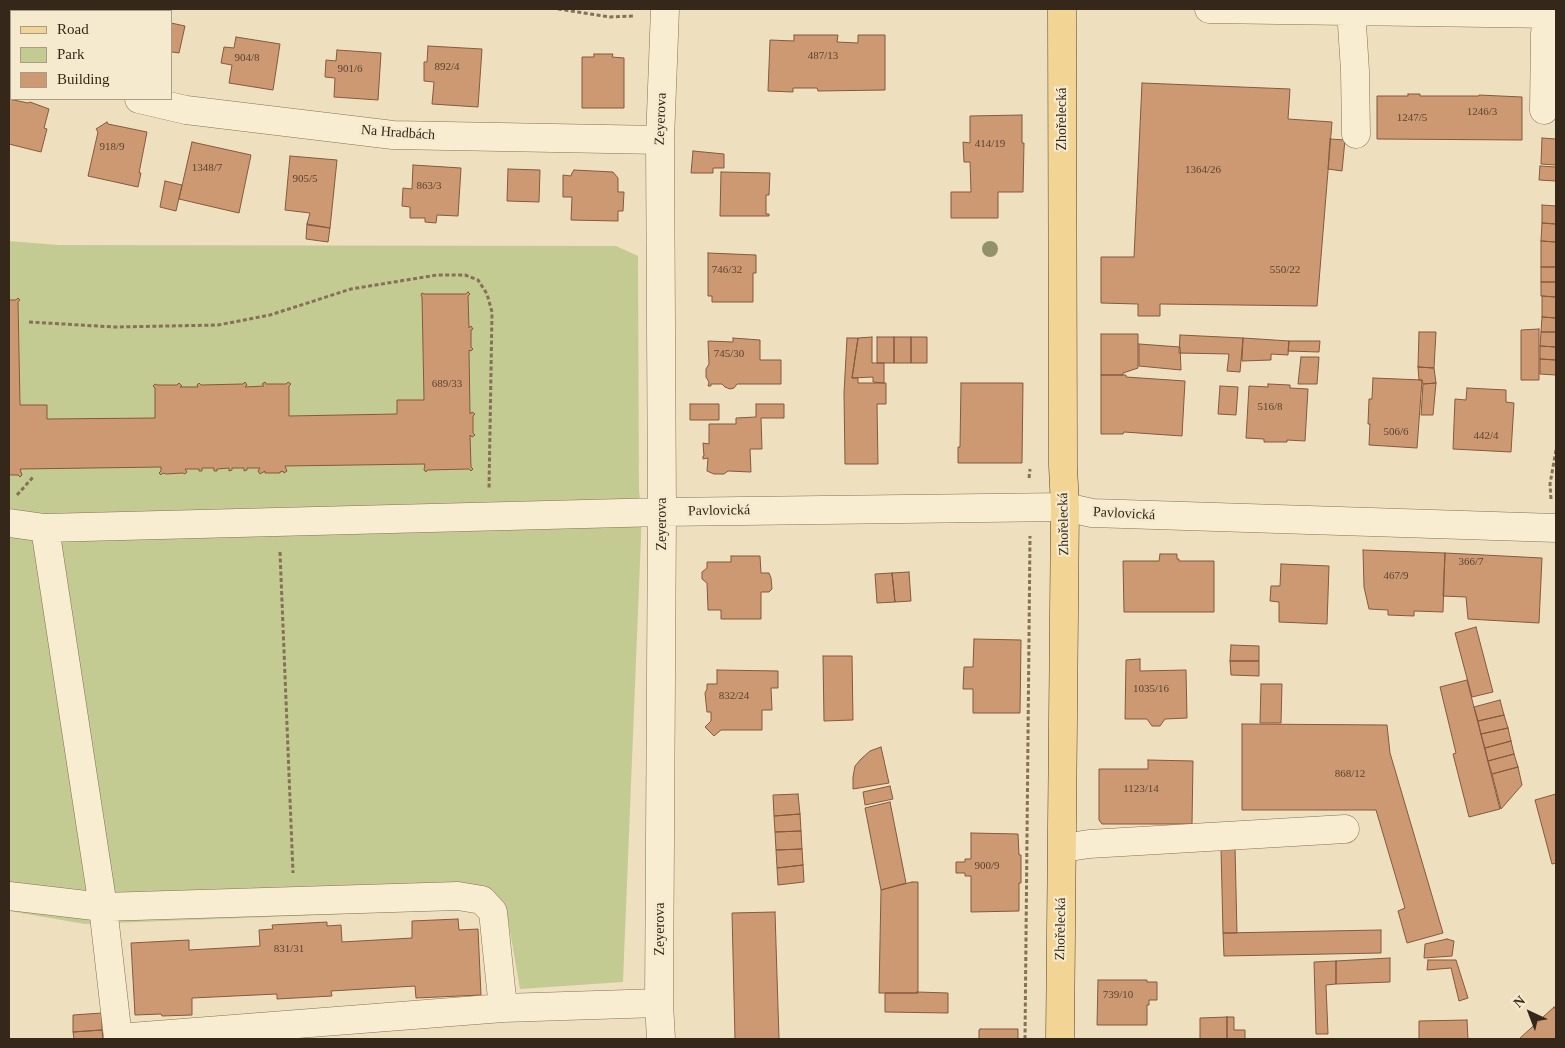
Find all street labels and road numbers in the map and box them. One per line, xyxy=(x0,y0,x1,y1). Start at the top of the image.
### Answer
street label: Zhořelecká xyxy=(1054,88,1070,150)
street label: Zeyerova xyxy=(652,92,670,146)
street label: Na Hradbách xyxy=(360,122,436,144)
street label: Zhořelecká xyxy=(1055,492,1073,556)
street label: Zeyerova xyxy=(654,498,670,550)
street label: Pavlovická xyxy=(688,502,750,520)
street label: Pavlovická xyxy=(1092,504,1156,524)
street label: Zhořelecká xyxy=(1052,897,1070,961)
street label: Zeyerova xyxy=(652,903,668,955)

